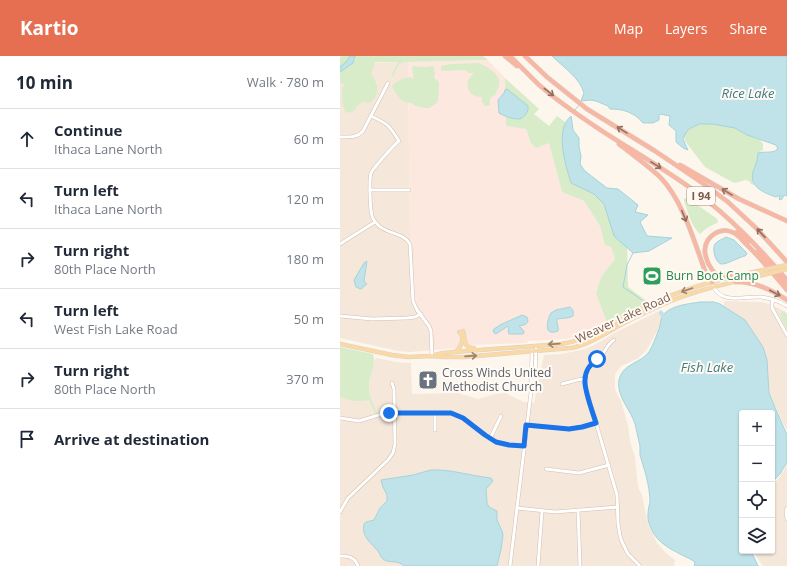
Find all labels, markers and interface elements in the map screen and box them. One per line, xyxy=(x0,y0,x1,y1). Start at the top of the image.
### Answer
text: Kartio xyxy=(20,15,79,41)
text: Map xyxy=(614,19,643,38)
text: Layers xyxy=(665,19,707,38)
text: Share xyxy=(729,19,767,38)
text: 10 min xyxy=(16,71,73,94)
text: Walk · 780 m xyxy=(247,73,324,91)
water label: Rice Lake xyxy=(722,84,775,102)
one-way arrow xyxy=(543,88,554,96)
text: Continue xyxy=(54,120,122,140)
one-way arrow xyxy=(616,126,628,134)
icon: ahead xyxy=(16,128,38,150)
text: 60 m xyxy=(294,130,324,148)
text: Ithaca Lane North xyxy=(54,140,162,158)
one-way arrow xyxy=(651,161,662,170)
text: Turn left xyxy=(54,180,119,200)
road number: I 94 xyxy=(687,187,715,205)
icon: left xyxy=(16,188,38,210)
one-way arrow xyxy=(721,188,733,196)
text: 120 m xyxy=(286,190,324,208)
text: Ithaca Lane North xyxy=(54,200,162,218)
one-way arrow xyxy=(681,210,688,222)
one-way arrow xyxy=(756,228,765,238)
text: Turn right xyxy=(54,240,129,260)
icon: right xyxy=(16,248,38,270)
text: 180 m xyxy=(286,250,324,268)
text: 80th Place North xyxy=(54,260,156,278)
sports icon: Burn Boot Camp xyxy=(641,265,663,287)
place label: Burn Boot Camp xyxy=(666,267,759,284)
one-way arrow xyxy=(681,287,694,294)
street label: Weaver Lake Road xyxy=(573,288,673,347)
one-way arrow xyxy=(769,290,781,297)
text: Turn left xyxy=(54,300,119,320)
icon: left xyxy=(16,308,38,330)
text: 50 m xyxy=(294,310,324,328)
text: West Fish Lake Road xyxy=(54,320,178,338)
one-way arrow xyxy=(548,341,561,348)
route start xyxy=(588,350,606,368)
one-way arrow xyxy=(464,353,477,360)
water label: Fish Lake xyxy=(681,358,734,376)
text: Turn right xyxy=(54,360,129,380)
place label: Cross Winds United Methodist Church xyxy=(442,364,551,395)
icon: right xyxy=(16,368,38,390)
church icon: Cross Winds United Methodist Church xyxy=(417,369,439,391)
text: 370 m xyxy=(286,370,324,388)
text: 80th Place North xyxy=(54,380,156,398)
route end xyxy=(380,404,398,422)
map controls xyxy=(739,410,775,554)
button: + xyxy=(739,410,775,446)
icon: arrive xyxy=(16,428,38,450)
text: Arrive at destination xyxy=(54,429,209,449)
button: − xyxy=(739,446,775,482)
button: locate xyxy=(739,482,775,518)
button: layers xyxy=(739,518,775,554)

